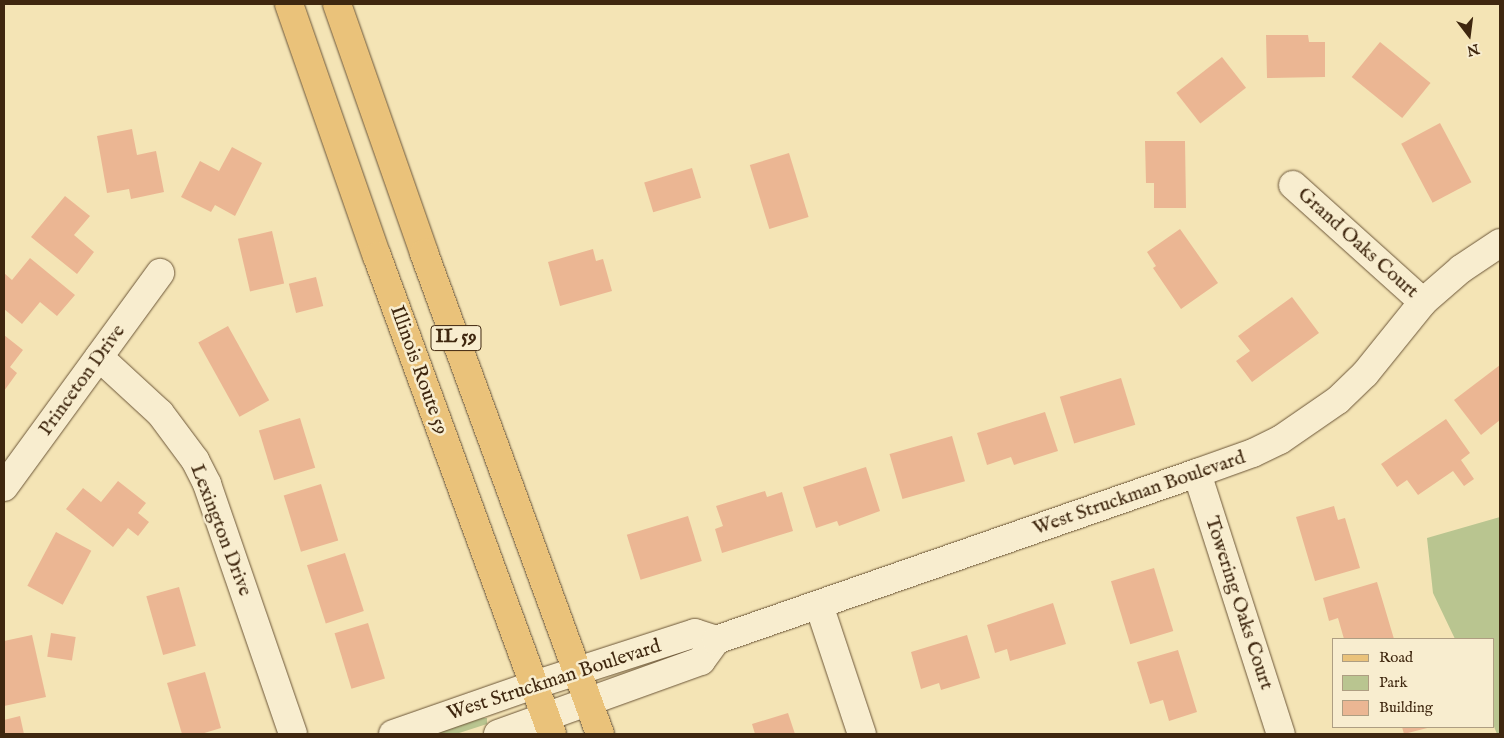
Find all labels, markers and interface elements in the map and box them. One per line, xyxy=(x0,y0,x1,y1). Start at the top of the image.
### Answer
north arrow xyxy=(1444,10,1494,60)
text: N xyxy=(1465,39,1481,60)
street label: Grand Oaks Court xyxy=(1293,182,1423,304)
street label: Illinois Route 59 xyxy=(385,302,453,438)
street label: Princeton Drive xyxy=(34,320,130,440)
road number: IL 59 xyxy=(430,322,482,354)
street label: West Struckman Boulevard xyxy=(1030,445,1248,541)
street label: Lexington Drive xyxy=(185,461,257,599)
street label: Towering Oaks Court xyxy=(1200,513,1278,693)
street label: West Struckman Boulevard xyxy=(444,634,664,726)
legend xyxy=(1332,638,1494,728)
text: Road xyxy=(1379,648,1413,667)
text: Park xyxy=(1379,673,1408,692)
text: Building xyxy=(1379,698,1433,717)

